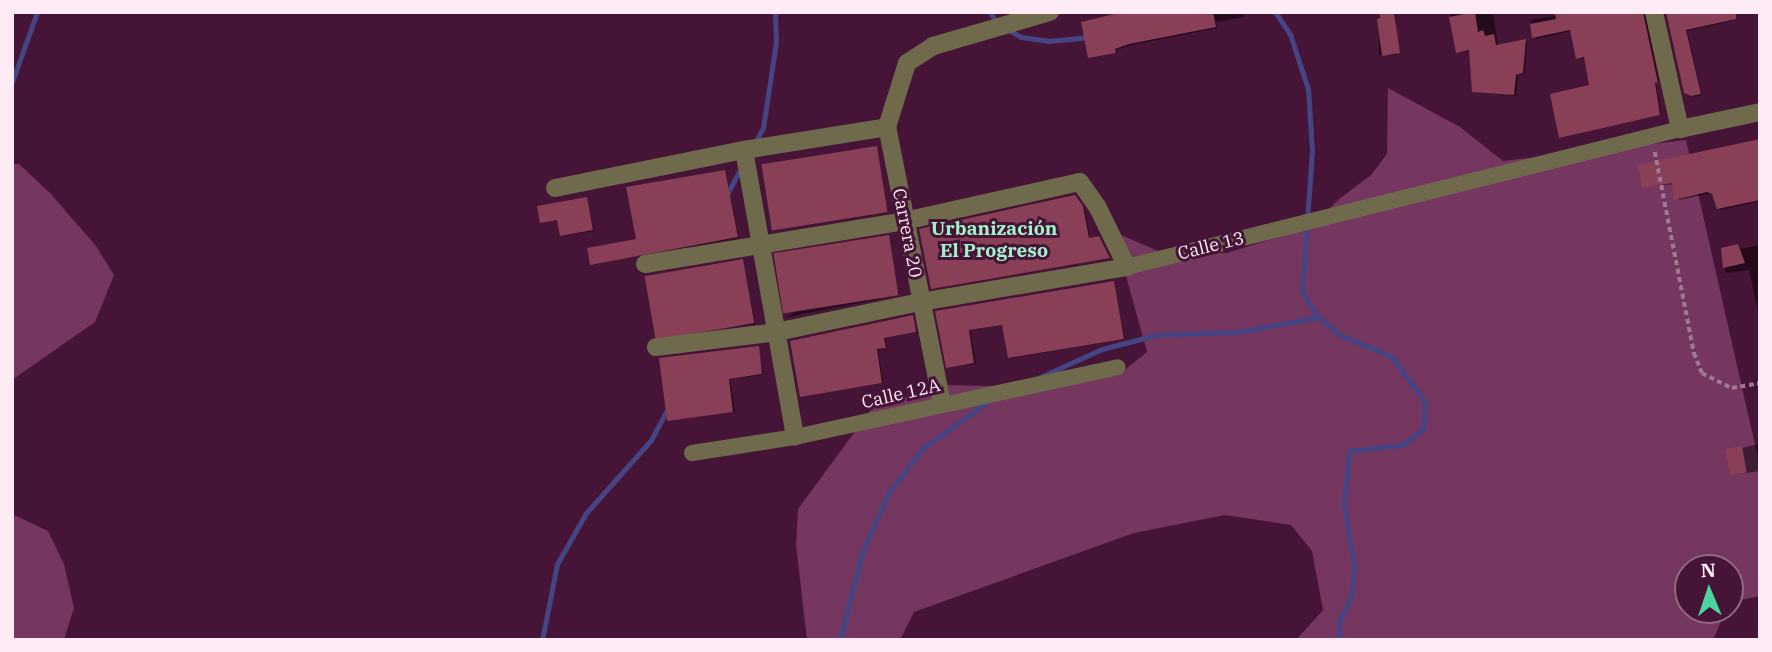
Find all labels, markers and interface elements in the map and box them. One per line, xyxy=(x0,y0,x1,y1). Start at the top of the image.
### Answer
street label: Carrera 20 xyxy=(888,187,926,279)
district label: Urbanización El Progreso xyxy=(931,218,1057,262)
street label: Calle 13 xyxy=(1176,227,1246,265)
street label: Calle 12A xyxy=(860,374,942,414)
north arrow xyxy=(1674,554,1744,624)
text: N xyxy=(1700,558,1716,582)

